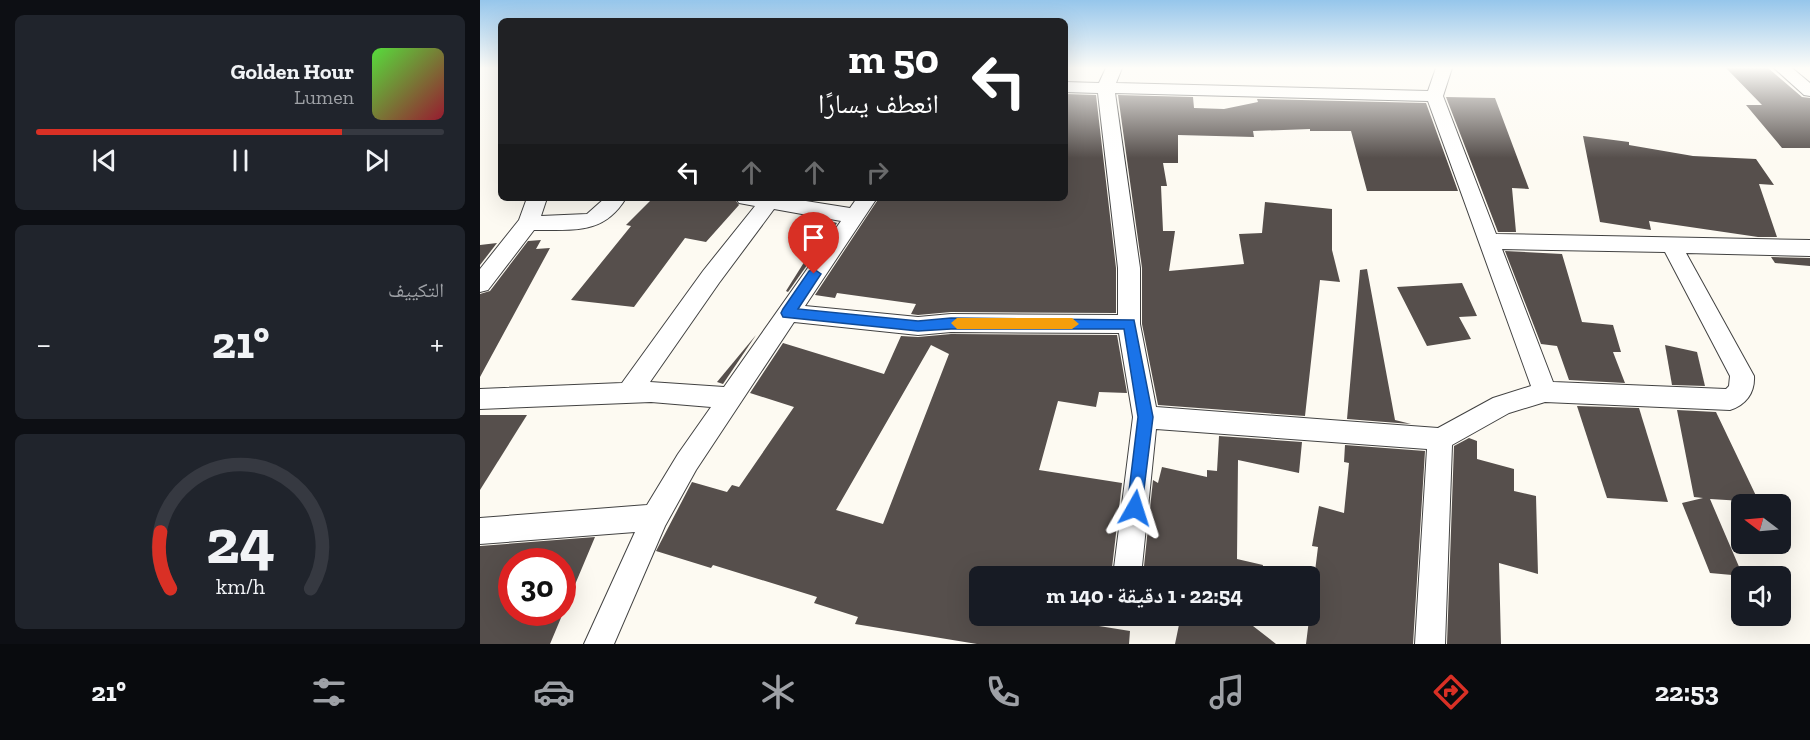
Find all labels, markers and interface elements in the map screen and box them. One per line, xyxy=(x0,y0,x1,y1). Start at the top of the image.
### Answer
text: 50 m xyxy=(848,33,939,84)
icon: left xyxy=(960,42,1038,120)
text: Golden Hour xyxy=(230,58,354,85)
text: Lumen xyxy=(294,85,354,109)
text: انعطف يسارًا xyxy=(818,88,939,120)
icon: previous xyxy=(88,144,121,177)
icon: pause xyxy=(224,144,257,177)
icon: next xyxy=(360,144,393,177)
icon: left xyxy=(672,156,705,189)
icon: ahead xyxy=(735,156,768,189)
icon: ahead xyxy=(798,156,831,189)
icon: right xyxy=(861,156,894,189)
pin xyxy=(788,212,839,274)
icon: arrive xyxy=(797,221,830,254)
text: التكييف xyxy=(388,278,444,302)
text: 21° xyxy=(212,316,270,370)
text: − xyxy=(36,324,51,363)
text: + xyxy=(430,324,444,363)
position arrow xyxy=(1103,476,1167,540)
north arrow xyxy=(1731,494,1791,554)
map controls xyxy=(1731,494,1791,626)
text: 24 xyxy=(205,504,275,579)
speed limit sign: 30 xyxy=(498,548,576,626)
button: sound xyxy=(1731,566,1791,626)
text: km/h xyxy=(216,574,264,599)
text: 22:54 · 1 دقيقة · 140 m xyxy=(1046,582,1243,609)
icon: filters xyxy=(308,671,350,713)
icon: car xyxy=(533,671,575,713)
icon: climate xyxy=(757,671,799,713)
icon: phone xyxy=(982,671,1024,713)
icon: music xyxy=(1206,671,1248,713)
icon: directions xyxy=(1430,671,1472,713)
text: 21° xyxy=(91,676,126,708)
text: 22:53 xyxy=(1655,676,1719,708)

